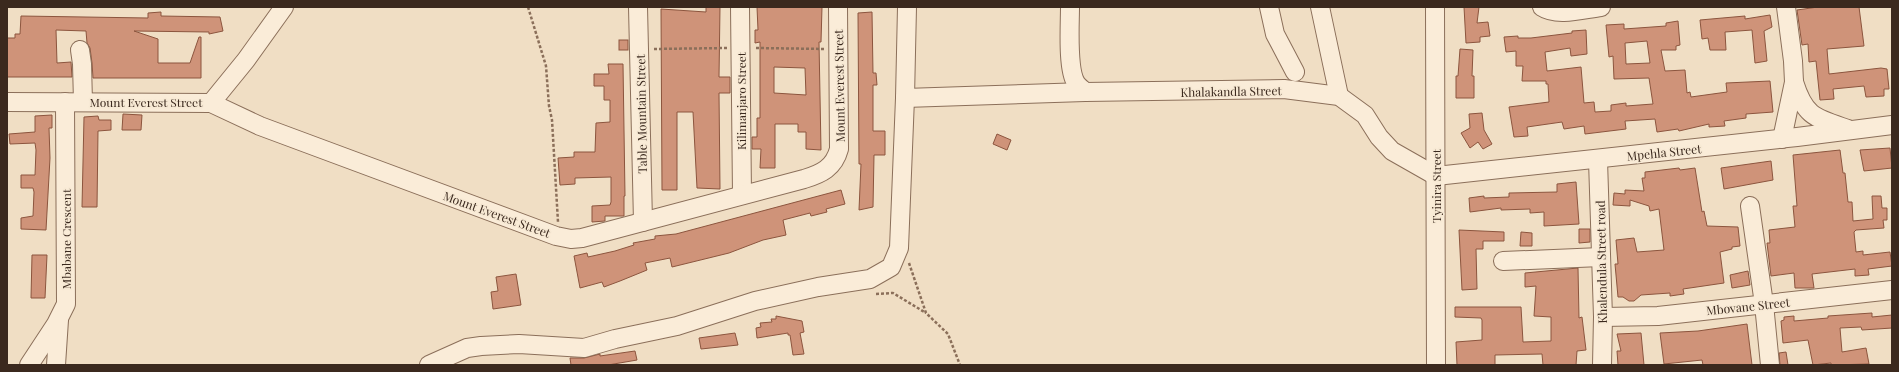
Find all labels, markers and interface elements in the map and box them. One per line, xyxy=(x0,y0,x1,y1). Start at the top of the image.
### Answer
street label: Mount Everest Street xyxy=(830,29,848,143)
street label: Kilimanjaro Street xyxy=(733,51,749,150)
street label: Table Mountain Street xyxy=(632,53,650,174)
street label: Khalakandla Street xyxy=(1180,82,1283,100)
street label: Mount Everest Street xyxy=(90,94,203,110)
street label: Mpehla Street xyxy=(1626,140,1703,164)
street label: Tyinira Street xyxy=(1428,148,1444,223)
street label: Mount Everest Street xyxy=(441,187,553,241)
street label: Mbabane Crescent xyxy=(58,188,74,289)
street label: Khalendula Street road xyxy=(1592,200,1610,324)
street label: Mbovane Street xyxy=(1705,294,1791,318)

